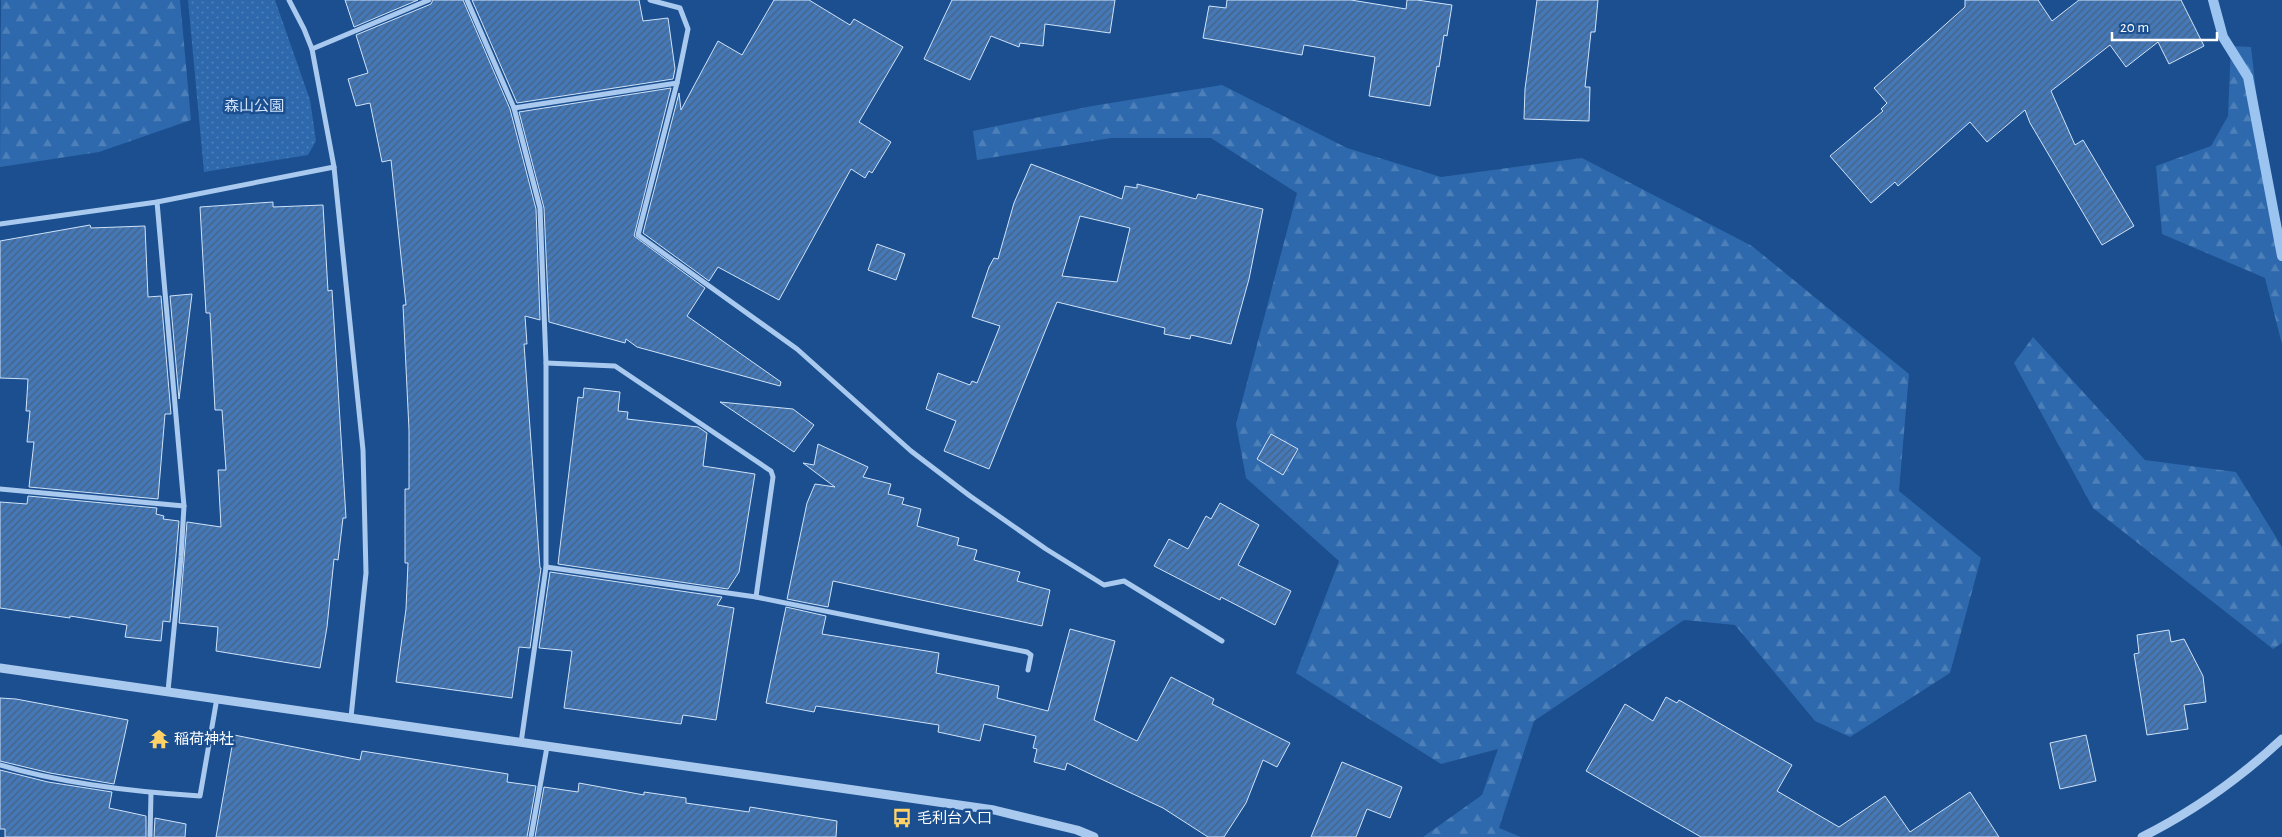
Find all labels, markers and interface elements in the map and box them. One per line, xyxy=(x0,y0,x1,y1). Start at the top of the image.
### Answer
scale bar xyxy=(2112,10,2217,42)
text: 20 m xyxy=(2120,20,2149,35)
park label: 森山公園 xyxy=(224,98,284,114)
temple icon: 稲荷神社 xyxy=(148,728,170,750)
place label: 稲荷神社 xyxy=(174,731,234,747)
bus stop icon: 毛利台入口 xyxy=(891,807,913,829)
place label: 毛利台入口 xyxy=(917,810,992,826)

